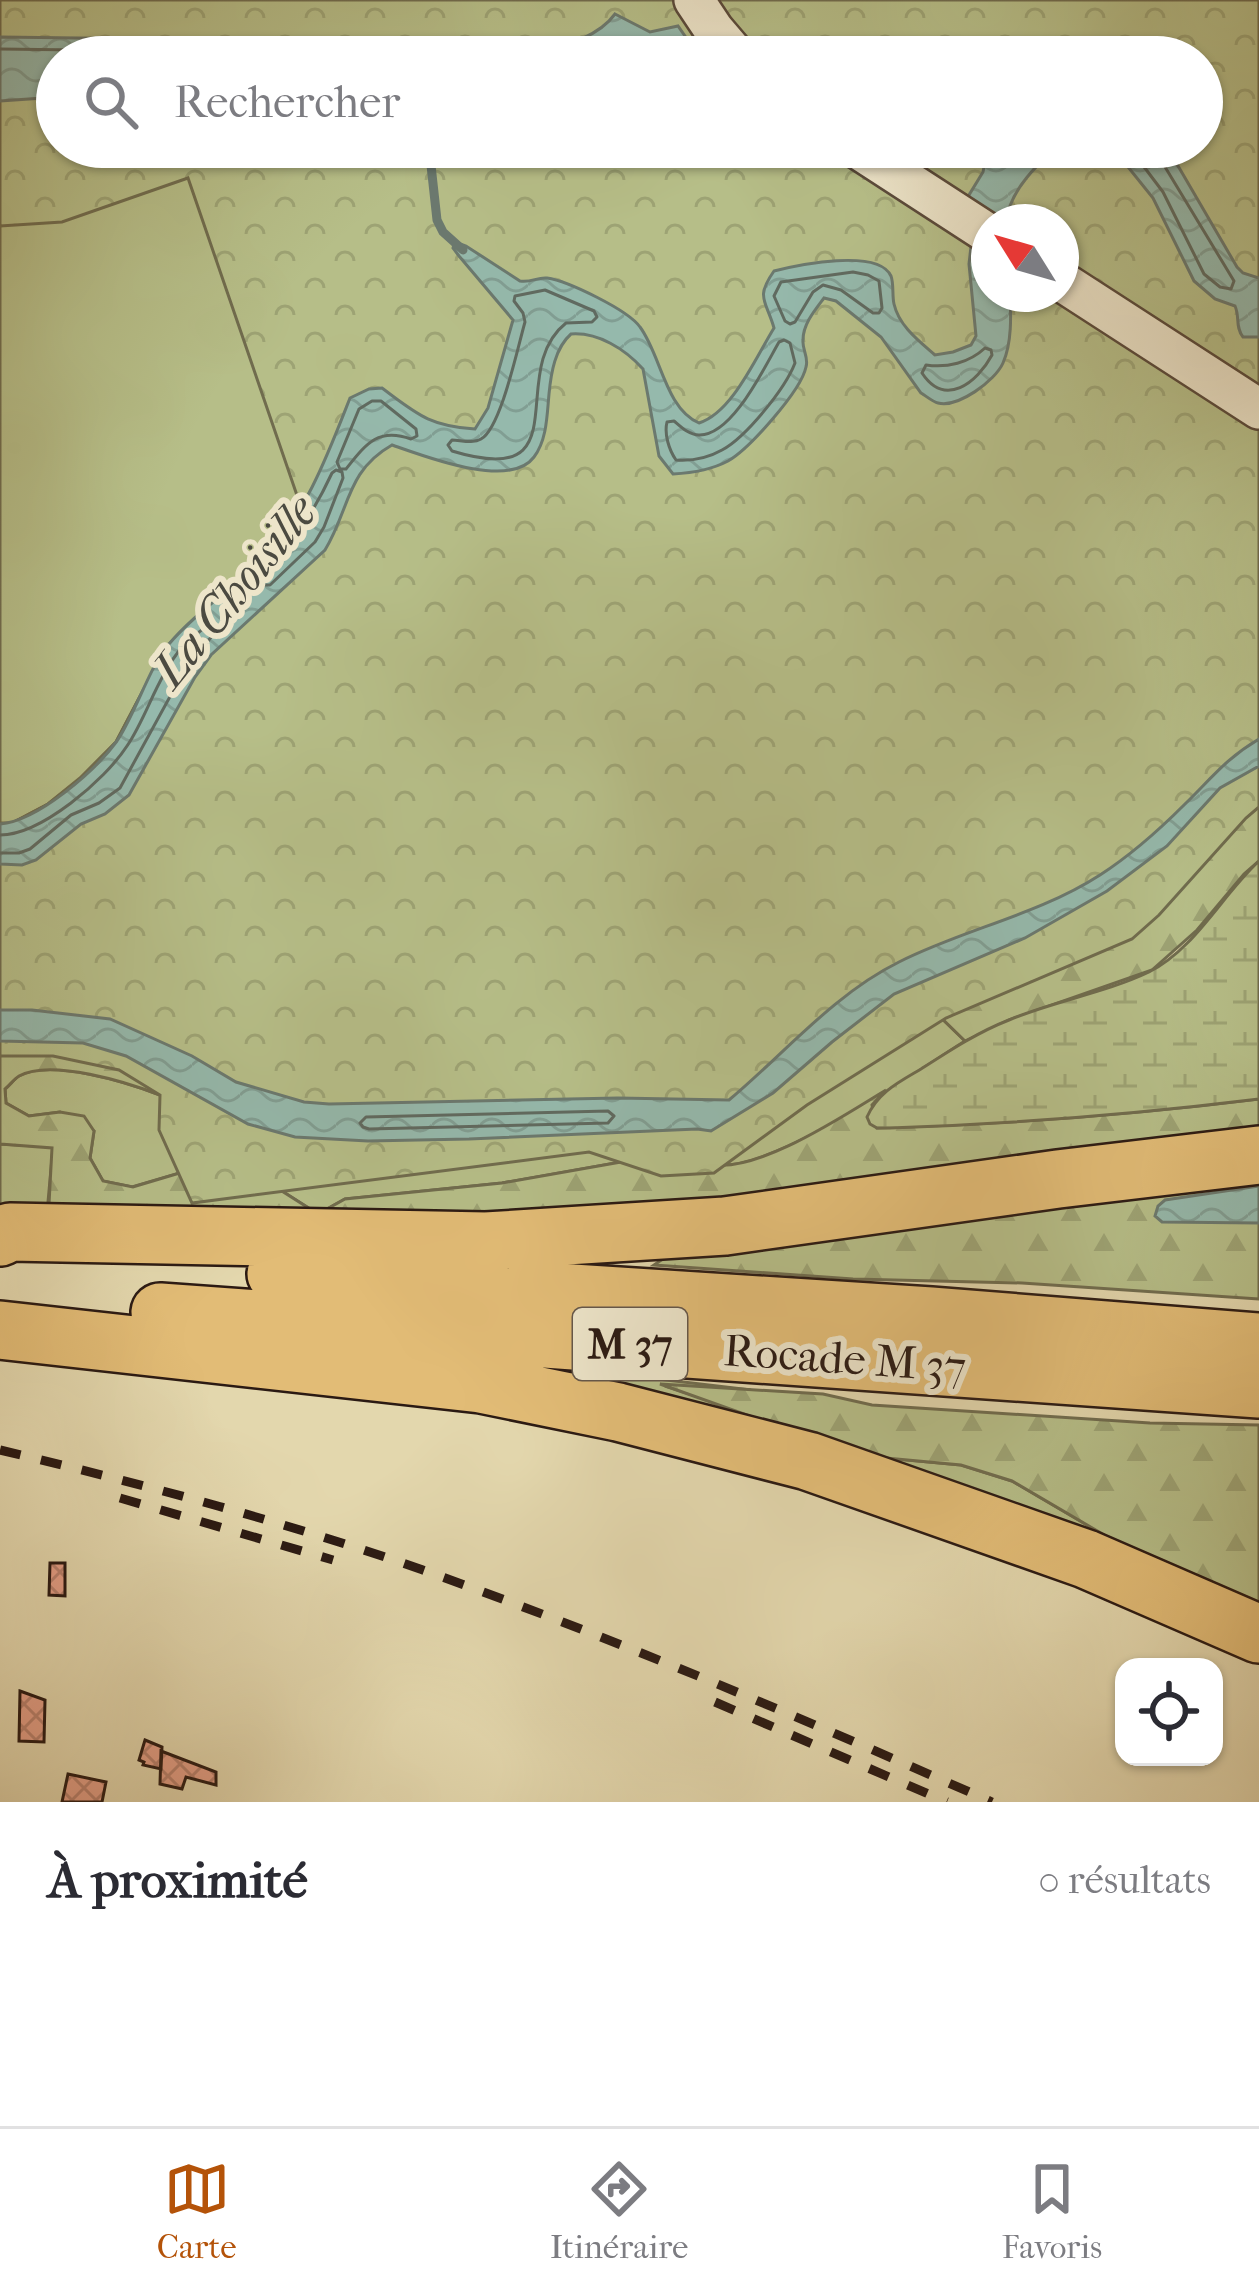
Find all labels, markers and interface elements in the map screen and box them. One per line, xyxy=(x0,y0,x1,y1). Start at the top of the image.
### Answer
search box xyxy=(36,36,1223,168)
icon: search xyxy=(78,69,144,135)
text: Rechercher xyxy=(174,76,400,129)
north arrow xyxy=(971,204,1079,312)
water label: La Choisille xyxy=(138,483,329,700)
road number: M 37 xyxy=(573,1308,687,1380)
street label: Rocade M 37 xyxy=(722,1324,968,1394)
map controls xyxy=(1115,1658,1223,1766)
button: locate xyxy=(1115,1658,1223,1766)
text: À proximité xyxy=(48,1850,308,1910)
text: 0 résultats xyxy=(1038,1857,1211,1903)
tab: Carte xyxy=(157,2156,237,2267)
tab: Itinéraire xyxy=(550,2156,688,2267)
tab: Favoris xyxy=(1002,2156,1102,2267)

